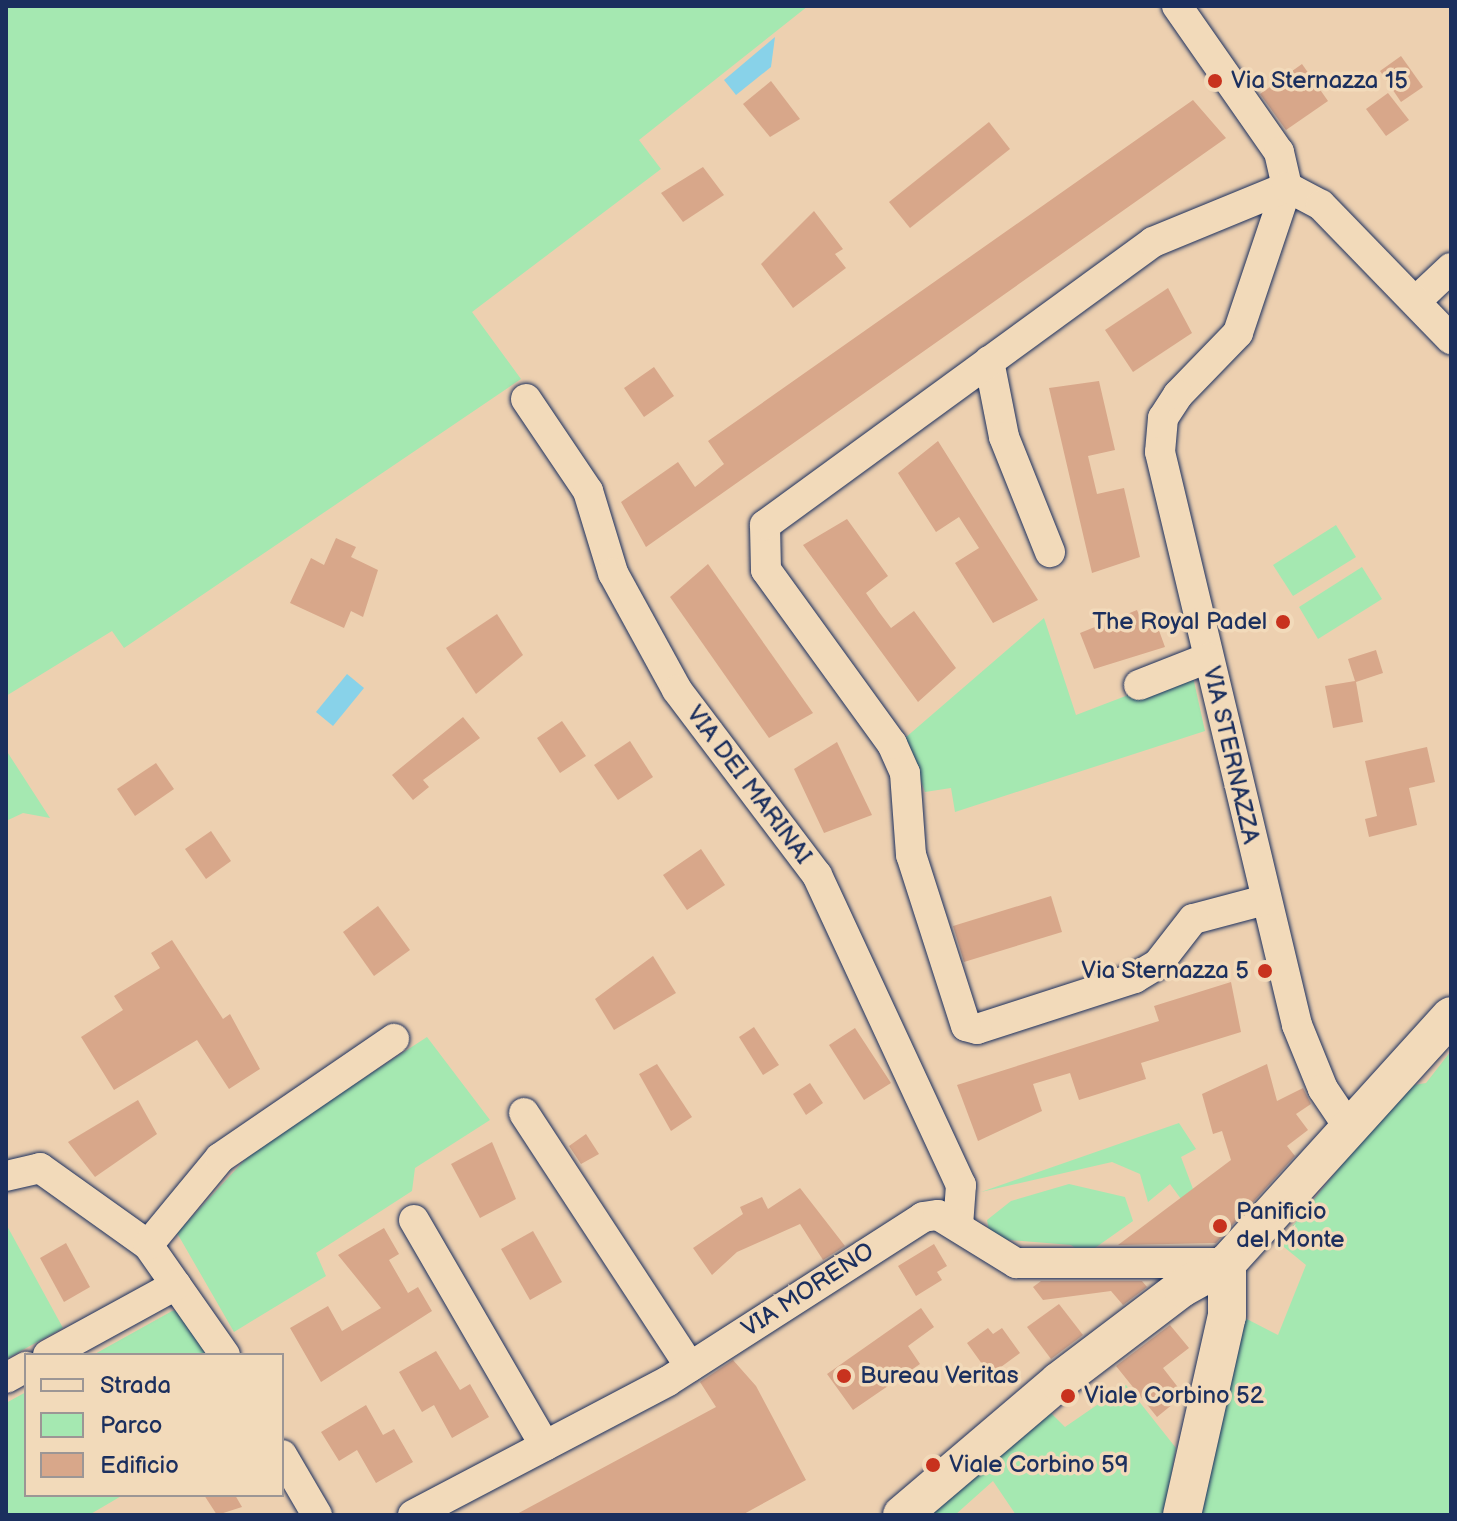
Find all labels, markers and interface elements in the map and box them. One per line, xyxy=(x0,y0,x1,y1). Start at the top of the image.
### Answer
place label: Via Sternazza 15 xyxy=(1231,67,1408,95)
marker: Via Sternazza 15 xyxy=(1206,72,1224,90)
place label: The Royal Padel xyxy=(1092,608,1267,636)
marker: The Royal Padel xyxy=(1274,613,1292,631)
street label: VIA STERNAZZA xyxy=(1197,663,1265,847)
street label: VIA DEI MARINAI xyxy=(680,700,818,870)
place label: Via Sternazza 5 xyxy=(1081,957,1249,985)
marker: Via Sternazza 5 xyxy=(1256,962,1274,980)
place label: Panificio del Monte xyxy=(1236,1198,1345,1254)
marker: Panificio del Monte xyxy=(1211,1217,1229,1235)
street label: VIA MORENO xyxy=(737,1237,879,1343)
legend xyxy=(24,1353,284,1497)
place label: Bureau Veritas xyxy=(860,1362,1019,1390)
marker: Bureau Veritas xyxy=(835,1367,853,1385)
text: Strada xyxy=(100,1371,171,1400)
place label: Viale Corbino 52 xyxy=(1084,1382,1264,1410)
marker: Viale Corbino 52 xyxy=(1059,1387,1077,1405)
text: Parco xyxy=(100,1411,162,1440)
text: Edificio xyxy=(100,1451,179,1480)
place label: Viale Corbino 59 xyxy=(949,1451,1129,1479)
marker: Viale Corbino 59 xyxy=(924,1456,942,1474)

